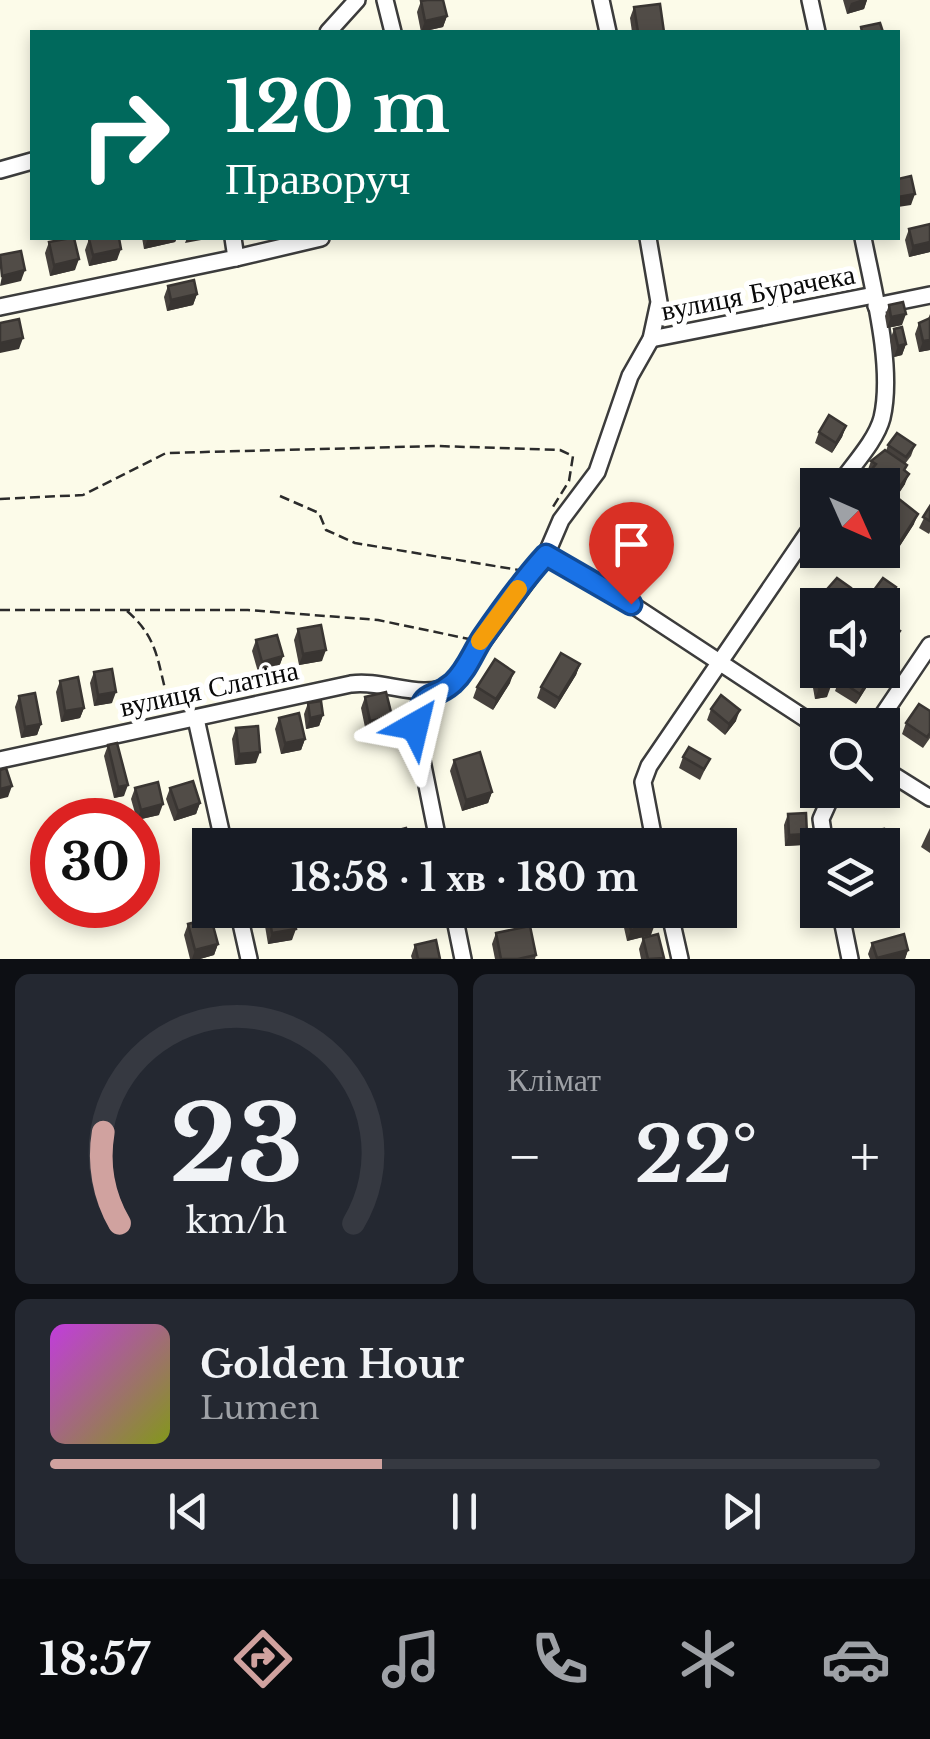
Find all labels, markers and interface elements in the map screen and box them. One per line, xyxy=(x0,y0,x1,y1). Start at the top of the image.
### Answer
text: 120 m xyxy=(225,64,450,151)
icon: right xyxy=(60,70,190,200)
text: Праворуч xyxy=(225,150,410,206)
street label: вулиця Бурачека xyxy=(658,256,859,328)
north arrow xyxy=(800,468,900,568)
map controls xyxy=(800,468,900,928)
pin xyxy=(589,502,674,605)
icon: arrive xyxy=(604,517,659,572)
button: sound xyxy=(800,588,900,688)
street label: вулиця Слатіна xyxy=(117,652,302,724)
position arrow xyxy=(363,674,467,778)
button: search xyxy=(800,708,900,808)
speed limit sign: 30 xyxy=(30,798,160,928)
button: layers xyxy=(800,828,900,928)
text: 18:58 · 1 хв · 180 m xyxy=(291,854,638,901)
text: Клімат xyxy=(508,1060,601,1100)
text: 23 xyxy=(169,1080,303,1209)
text: 22° xyxy=(635,1109,757,1202)
text: − xyxy=(508,1123,542,1191)
text: + xyxy=(850,1123,880,1191)
text: km/h xyxy=(186,1198,287,1243)
text: Golden Hour xyxy=(200,1341,464,1388)
text: Lumen xyxy=(200,1388,319,1428)
icon: previous xyxy=(161,1484,216,1539)
icon: pause xyxy=(437,1484,492,1539)
icon: next xyxy=(714,1484,769,1539)
icon: directions xyxy=(228,1624,298,1694)
icon: music xyxy=(376,1624,446,1694)
icon: phone xyxy=(525,1624,595,1694)
icon: climate xyxy=(673,1624,743,1694)
icon: car xyxy=(821,1624,891,1694)
text: 18:57 xyxy=(39,1631,150,1687)

